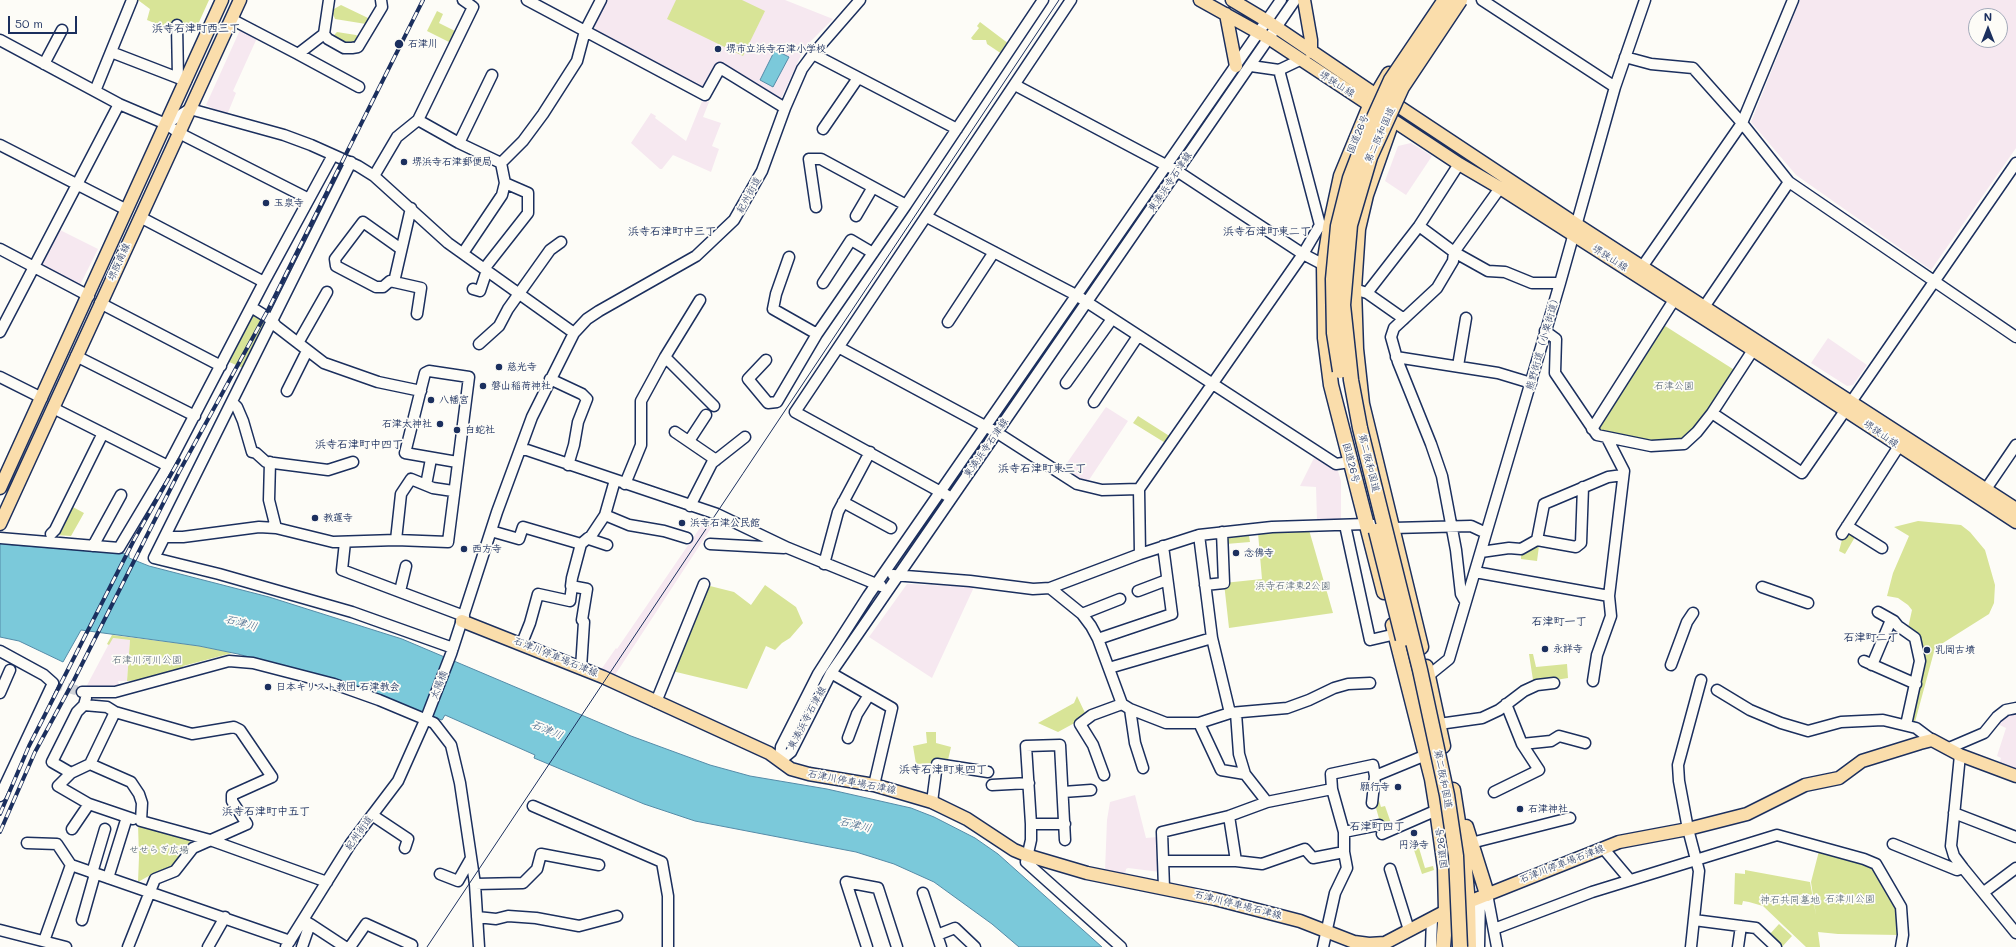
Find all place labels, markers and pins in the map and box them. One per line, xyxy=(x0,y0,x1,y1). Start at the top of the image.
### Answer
marker: 石津川 xyxy=(393,38,405,50)
place label: 石津川 xyxy=(408,38,438,50)
place label: 堺市立浜寺石津小学校 xyxy=(726,43,826,55)
marker: 堺市立浜寺石津小学校 xyxy=(713,44,723,54)
place label: 堺浜寺石津郵便局 xyxy=(412,156,492,168)
marker: 堺浜寺石津郵便局 xyxy=(399,157,409,167)
place label: 玉泉寺 xyxy=(274,197,304,209)
marker: 玉泉寺 xyxy=(261,198,271,208)
place label: 慈光寺 xyxy=(507,361,537,373)
marker: 慈光寺 xyxy=(494,362,504,372)
place label: 磐山稲荷神社 xyxy=(491,380,551,392)
marker: 磐山稲荷神社 xyxy=(478,381,488,391)
place label: 八幡宮 xyxy=(439,394,469,406)
marker: 八幡宮 xyxy=(426,395,436,405)
place label: 石津太神社 xyxy=(382,418,432,430)
marker: 石津太神社 xyxy=(435,419,445,429)
place label: 白蛇社 xyxy=(465,424,495,436)
marker: 白蛇社 xyxy=(452,425,462,435)
place label: 教蓮寺 xyxy=(323,512,353,524)
marker: 教蓮寺 xyxy=(310,513,320,523)
place label: 浜寺石津公民館 xyxy=(690,517,760,529)
marker: 浜寺石津公民館 xyxy=(677,518,687,528)
place label: 西方寺 xyxy=(472,543,502,555)
marker: 西方寺 xyxy=(459,544,469,554)
place label: 念佛寺 xyxy=(1244,547,1274,559)
marker: 念佛寺 xyxy=(1231,548,1241,558)
place label: 永詳寺 xyxy=(1553,643,1583,655)
marker: 永詳寺 xyxy=(1540,644,1550,654)
place label: 乳岡古墳 xyxy=(1935,644,1975,656)
marker: 乳岡古墳 xyxy=(1922,645,1932,655)
place label: 日本キリスト教団 石津教会 xyxy=(276,681,400,693)
marker: 日本キリスト教団 石津教会 xyxy=(263,682,273,692)
place label: 願行寺 xyxy=(1360,781,1390,793)
marker: 願行寺 xyxy=(1393,782,1403,792)
place label: 石津神社 xyxy=(1528,803,1568,815)
marker: 石津神社 xyxy=(1515,804,1525,814)
marker: 円浄寺 xyxy=(1409,828,1419,838)
place label: 円浄寺 xyxy=(1399,839,1429,851)

